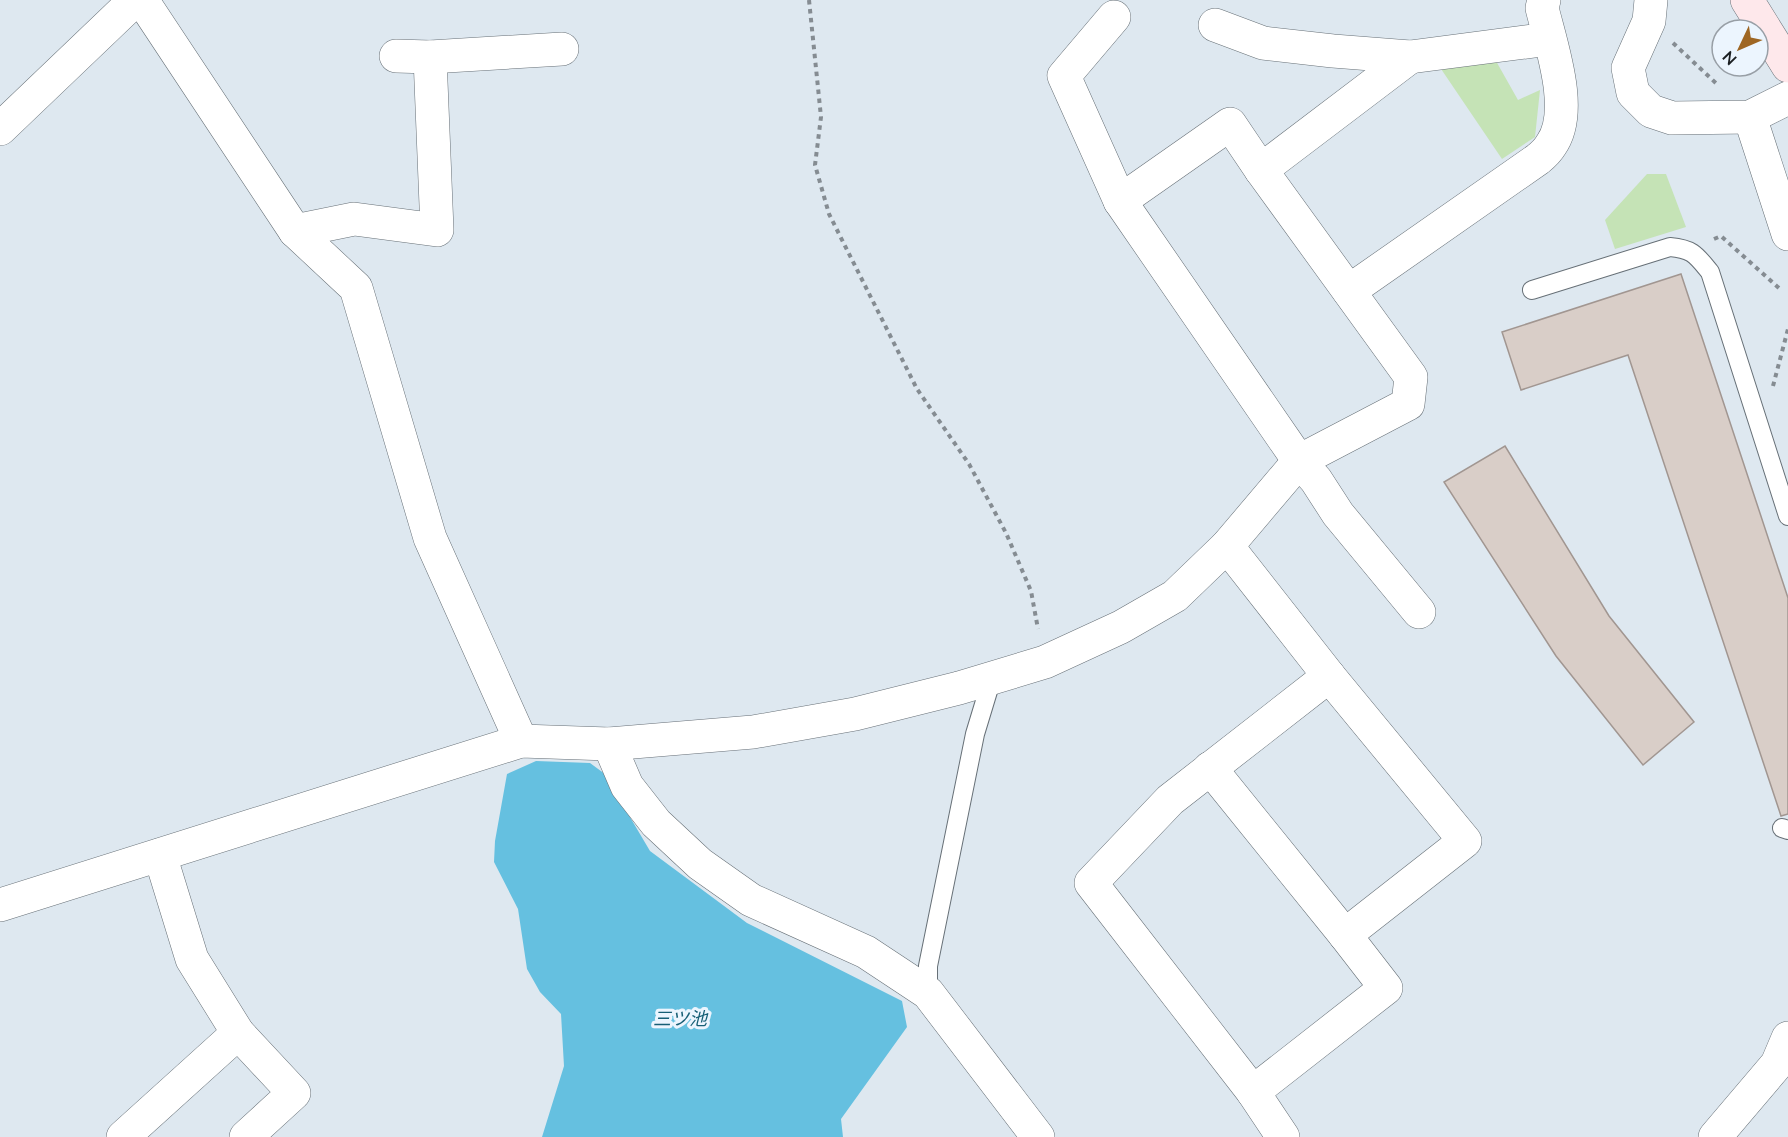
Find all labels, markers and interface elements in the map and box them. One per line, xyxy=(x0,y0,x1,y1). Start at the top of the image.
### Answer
north arrow xyxy=(1710,18,1770,78)
text: N xyxy=(1718,46,1742,70)
water label: 三ツ池 xyxy=(653,1007,709,1031)

